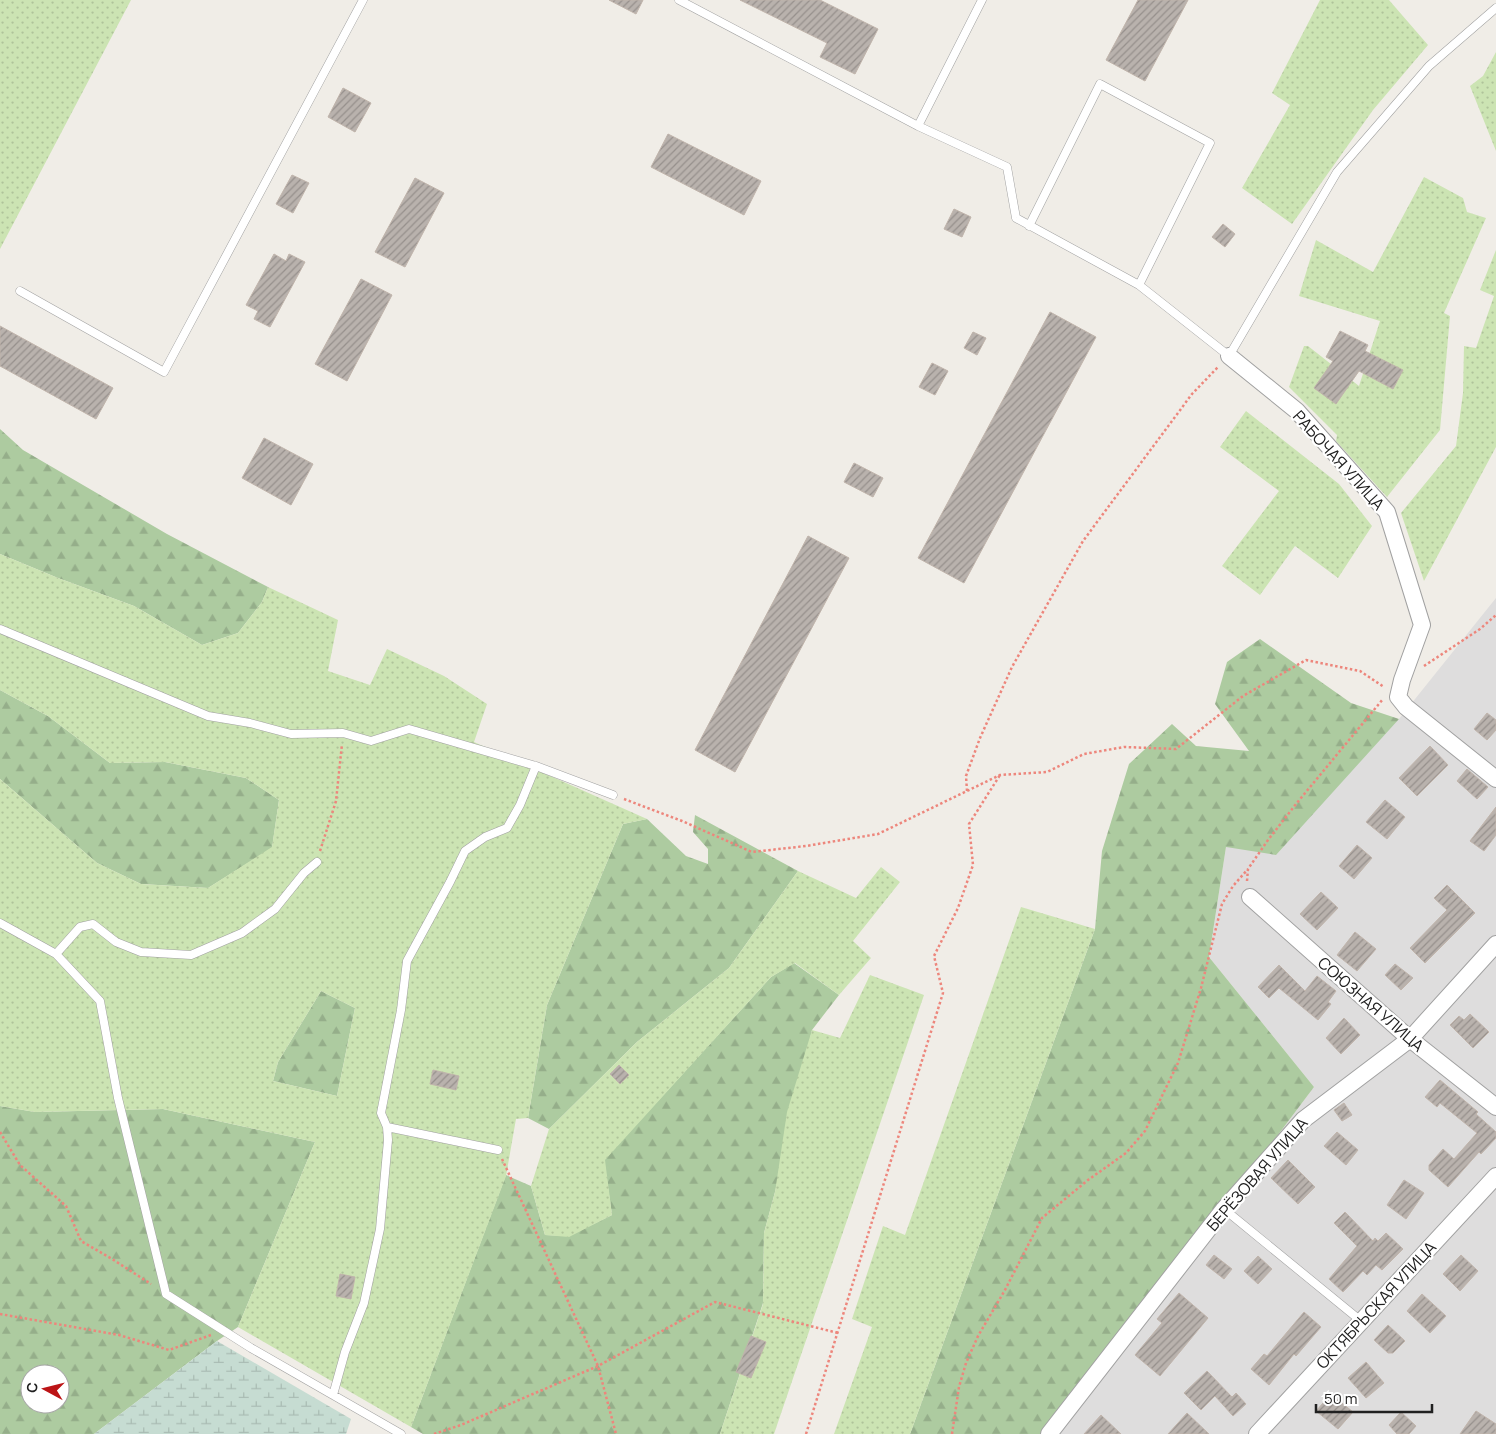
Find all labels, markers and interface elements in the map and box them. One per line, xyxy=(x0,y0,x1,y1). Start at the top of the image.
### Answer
street label: РАБОЧАЯ УЛИЦА xyxy=(1288,405,1390,515)
street label: СОЮЗНАЯ УЛИЦА xyxy=(1313,952,1429,1056)
street label: БЕРЁЗОВАЯ УЛИЦА xyxy=(1201,1112,1313,1236)
street label: ОКТЯБРЬСКАЯ УЛИЦА xyxy=(1311,1236,1441,1374)
north arrow xyxy=(20,1364,70,1414)
text: С xyxy=(22,1381,42,1394)
scale bar xyxy=(1316,1382,1432,1414)
text: 50 m xyxy=(1324,1388,1358,1409)

